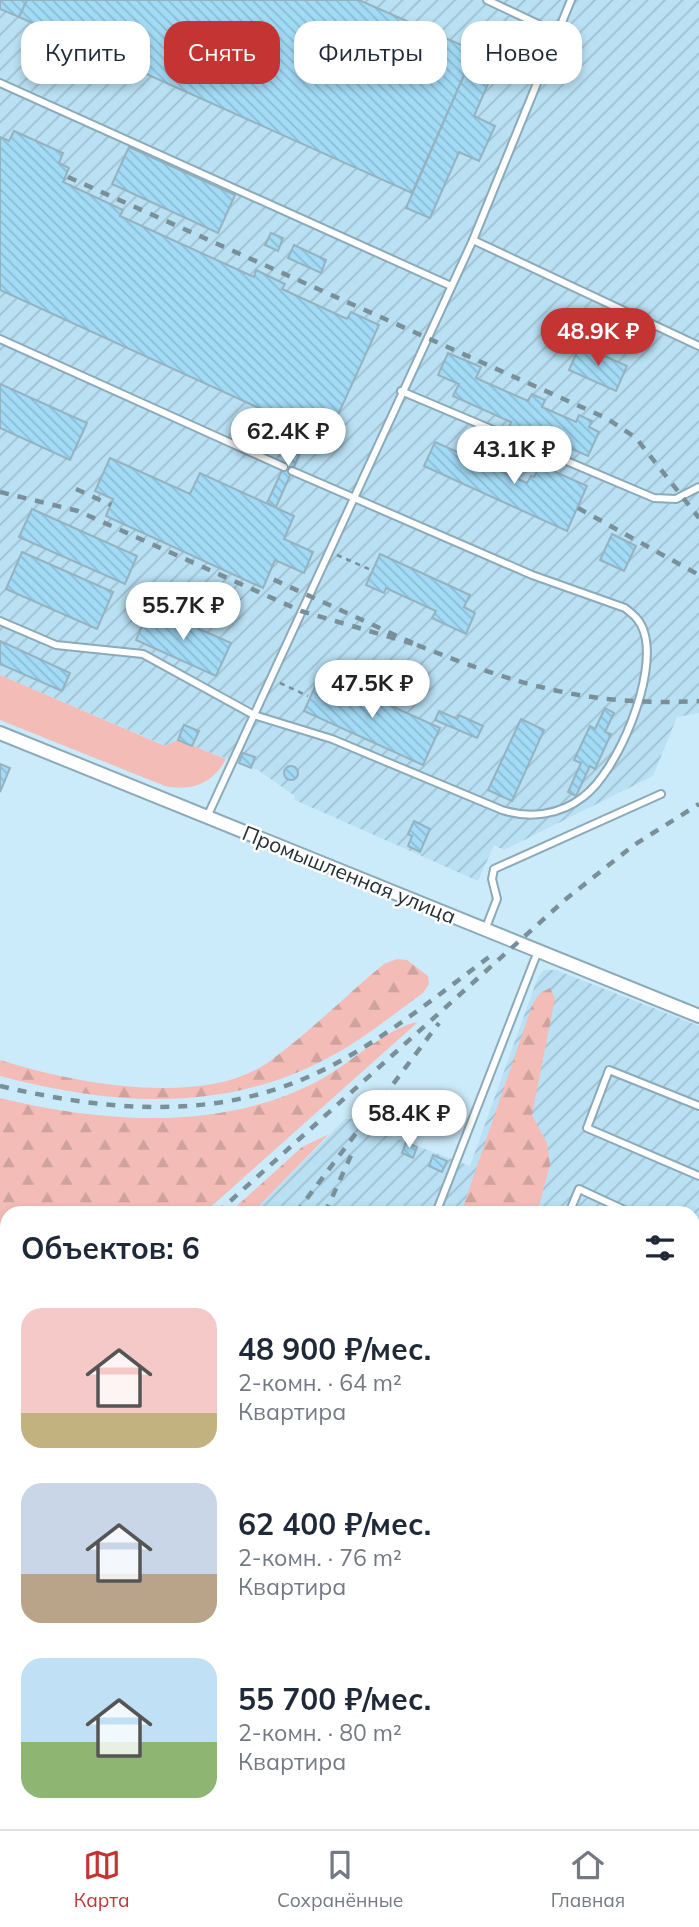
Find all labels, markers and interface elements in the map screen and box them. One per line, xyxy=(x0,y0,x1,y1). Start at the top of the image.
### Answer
chip: Купить xyxy=(21,21,150,84)
chip: Снять xyxy=(164,21,280,84)
chip: Фильтры xyxy=(294,21,447,84)
chip: Новое xyxy=(461,21,582,84)
pin: 48.9K ₽ xyxy=(533,308,663,368)
text: 48.9K ₽ xyxy=(557,316,639,345)
pin: 62.4K ₽ xyxy=(223,408,353,468)
text: 62.4K ₽ xyxy=(247,416,329,445)
pin: 43.1K ₽ xyxy=(449,426,579,486)
text: 43.1K ₽ xyxy=(473,434,555,463)
pin: 55.7K ₽ xyxy=(118,582,248,642)
text: 55.7K ₽ xyxy=(142,590,224,619)
pin: 47.5K ₽ xyxy=(307,660,437,720)
text: 47.5K ₽ xyxy=(331,668,413,697)
street label: Промышленная улица xyxy=(239,819,460,929)
pin: 58.4K ₽ xyxy=(344,1090,474,1150)
text: 58.4K ₽ xyxy=(368,1098,450,1127)
text: Объектов: 6 xyxy=(21,1229,200,1267)
icon: filters xyxy=(641,1229,679,1267)
text: 48 900 ₽/мес. xyxy=(238,1330,431,1368)
icon: home xyxy=(77,1336,161,1420)
text: 2-комн. · 64 m² xyxy=(238,1368,402,1397)
text: Квартира xyxy=(238,1397,346,1426)
text: 62 400 ₽/мес. xyxy=(238,1505,431,1543)
icon: home xyxy=(77,1511,161,1595)
text: 2-комн. · 76 m² xyxy=(238,1543,402,1572)
text: Квартира xyxy=(238,1572,346,1601)
text: 55 700 ₽/мес. xyxy=(238,1680,431,1718)
icon: home xyxy=(77,1686,161,1770)
text: 2-комн. · 80 m² xyxy=(238,1718,402,1747)
text: Квартира xyxy=(238,1747,346,1776)
tab: Карта xyxy=(74,1846,130,1912)
tab: Сохранённые xyxy=(277,1846,403,1912)
tab: Главная xyxy=(551,1846,625,1912)

